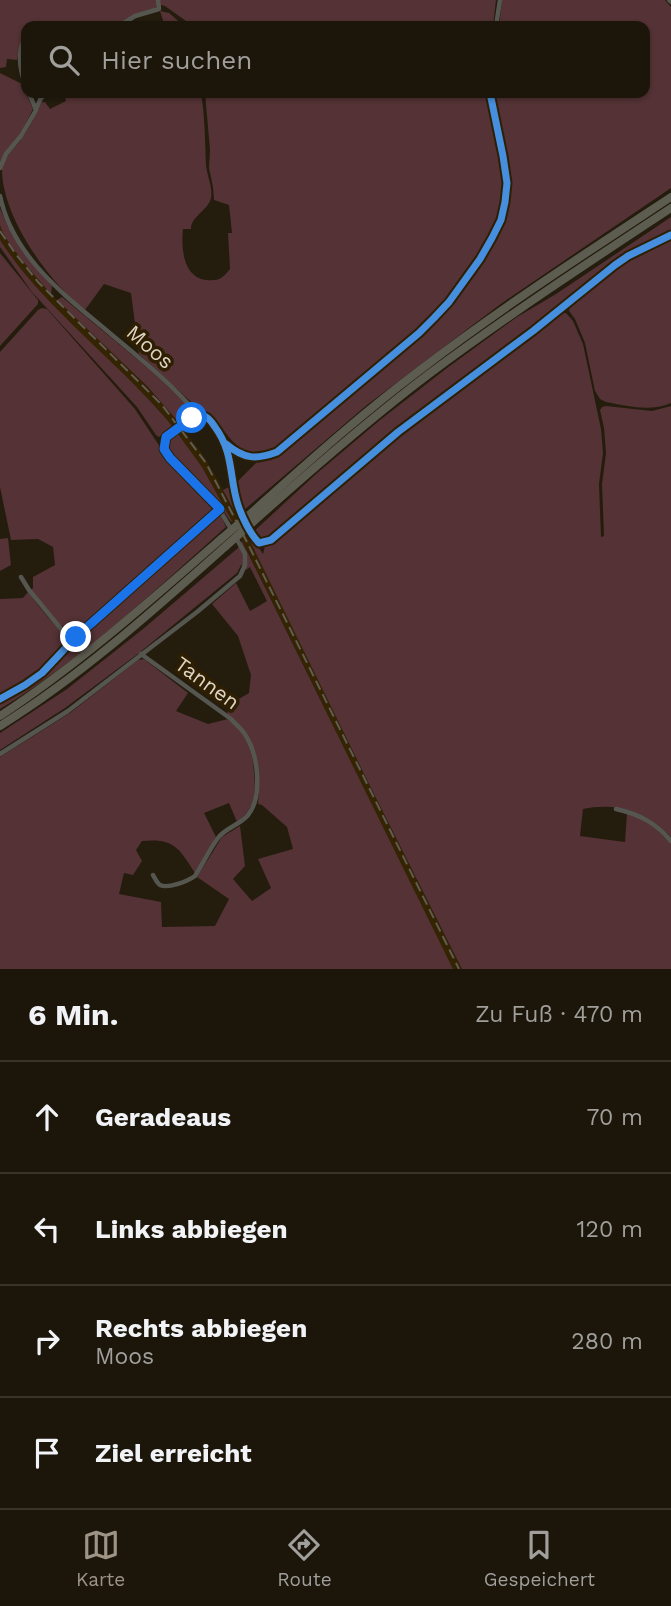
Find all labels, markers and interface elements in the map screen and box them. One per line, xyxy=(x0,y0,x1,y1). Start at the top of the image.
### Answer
search box xyxy=(21,21,650,98)
icon: search xyxy=(45,41,83,79)
text: Hier suchen xyxy=(101,45,252,75)
street label: Moos xyxy=(122,319,179,374)
route start xyxy=(176,402,207,433)
route end xyxy=(60,621,91,652)
street label: Tannen xyxy=(170,651,244,714)
text: 6 Min. xyxy=(28,997,118,1032)
text: Zu Fuß · 470 m xyxy=(475,1001,643,1028)
icon: ahead xyxy=(28,1098,66,1136)
text: Geradeaus xyxy=(95,1102,231,1132)
text: 70 m xyxy=(586,1104,643,1131)
icon: left xyxy=(28,1210,66,1248)
text: Links abbiegen xyxy=(95,1214,288,1244)
text: 120 m xyxy=(577,1216,643,1243)
text: Rechts abbiegen xyxy=(95,1313,307,1343)
icon: right xyxy=(28,1322,66,1360)
text: 280 m xyxy=(571,1328,643,1355)
text: Moos xyxy=(95,1343,154,1370)
icon: arrive xyxy=(28,1434,66,1472)
text: Ziel erreicht xyxy=(95,1438,252,1468)
tab: Karte xyxy=(76,1526,125,1591)
tab: Route xyxy=(277,1526,332,1591)
tab: Gespeichert xyxy=(484,1526,595,1591)

